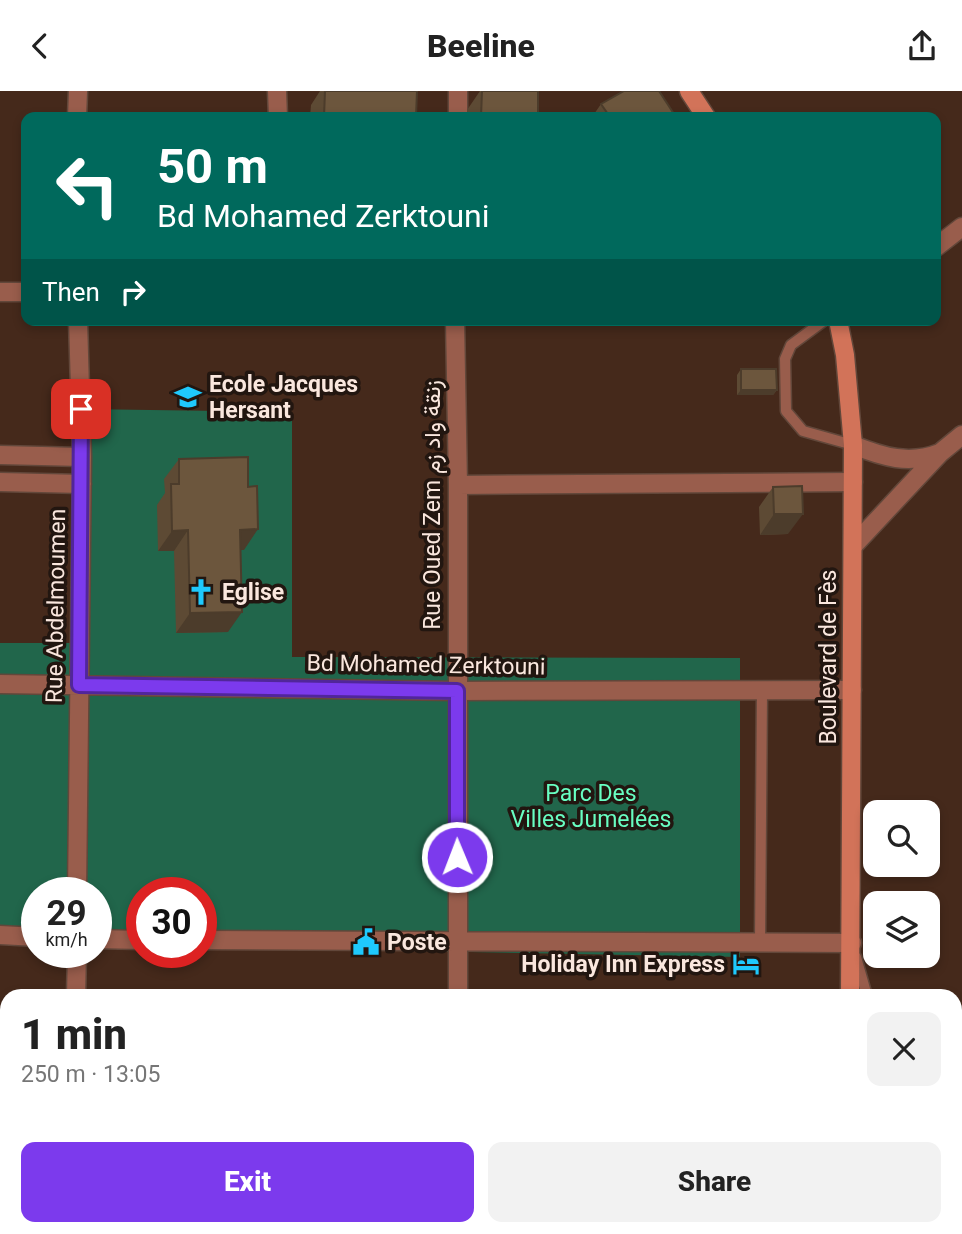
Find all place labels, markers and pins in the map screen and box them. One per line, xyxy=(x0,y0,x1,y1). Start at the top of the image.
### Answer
place label: Ecole Jacques Hersant xyxy=(209,371,358,424)
pin xyxy=(51,379,111,439)
school or university icon: Ecole Jacques Hersant xyxy=(173,382,203,412)
church icon: Eglise xyxy=(186,577,216,607)
place label: Eglise xyxy=(222,579,284,606)
public building icon: Poste xyxy=(351,927,381,957)
place label: Poste xyxy=(387,929,447,956)
hotel icon: Holiday Inn Express xyxy=(731,949,761,979)
place label: Holiday Inn Express xyxy=(521,951,725,978)

